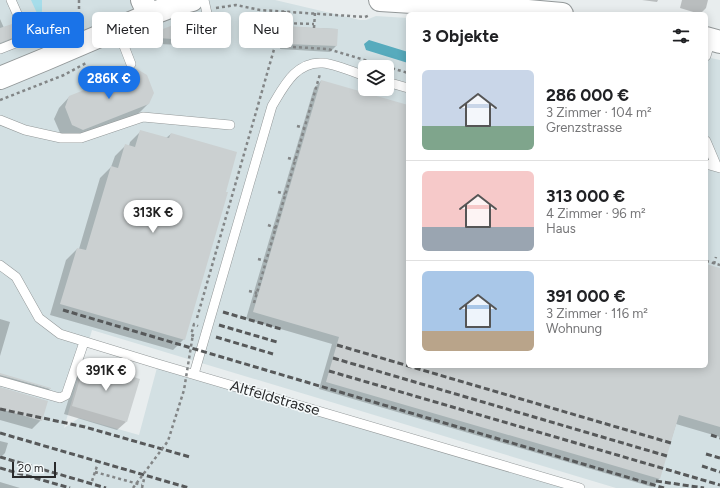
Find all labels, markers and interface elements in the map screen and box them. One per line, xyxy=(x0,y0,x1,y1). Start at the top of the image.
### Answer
chip: Kaufen xyxy=(12,12,84,48)
chip: Mieten xyxy=(92,12,163,48)
chip: Filter xyxy=(171,12,231,48)
chip: Neu xyxy=(239,12,293,48)
icon: filters xyxy=(670,25,692,47)
text: 3 Objekte xyxy=(422,26,499,46)
map controls xyxy=(358,60,394,96)
button: layers xyxy=(358,60,394,96)
pin: 286K € xyxy=(76,66,142,100)
text: 286K € xyxy=(87,71,131,86)
text: 286 000 € xyxy=(546,85,629,105)
icon: home xyxy=(454,86,502,134)
text: 3 Zimmer · 104 m² xyxy=(546,105,652,120)
text: Grenzstrasse xyxy=(546,120,622,135)
text: 313 000 € xyxy=(546,186,625,206)
icon: home xyxy=(454,187,502,235)
pin: 313K € xyxy=(120,200,186,234)
text: 313K € xyxy=(133,205,173,220)
text: 4 Zimmer · 96 m² xyxy=(546,206,646,221)
text: Haus xyxy=(546,221,576,236)
text: 391 000 € xyxy=(546,286,625,306)
icon: home xyxy=(454,287,502,335)
text: 3 Zimmer · 116 m² xyxy=(546,306,648,321)
text: Wohnung xyxy=(546,321,602,336)
pin: 391K € xyxy=(73,358,139,392)
text: 391K € xyxy=(85,363,127,378)
street label: Altfeldstrasse xyxy=(228,377,322,419)
scale bar xyxy=(12,460,56,479)
text: 20 m xyxy=(18,462,43,475)

